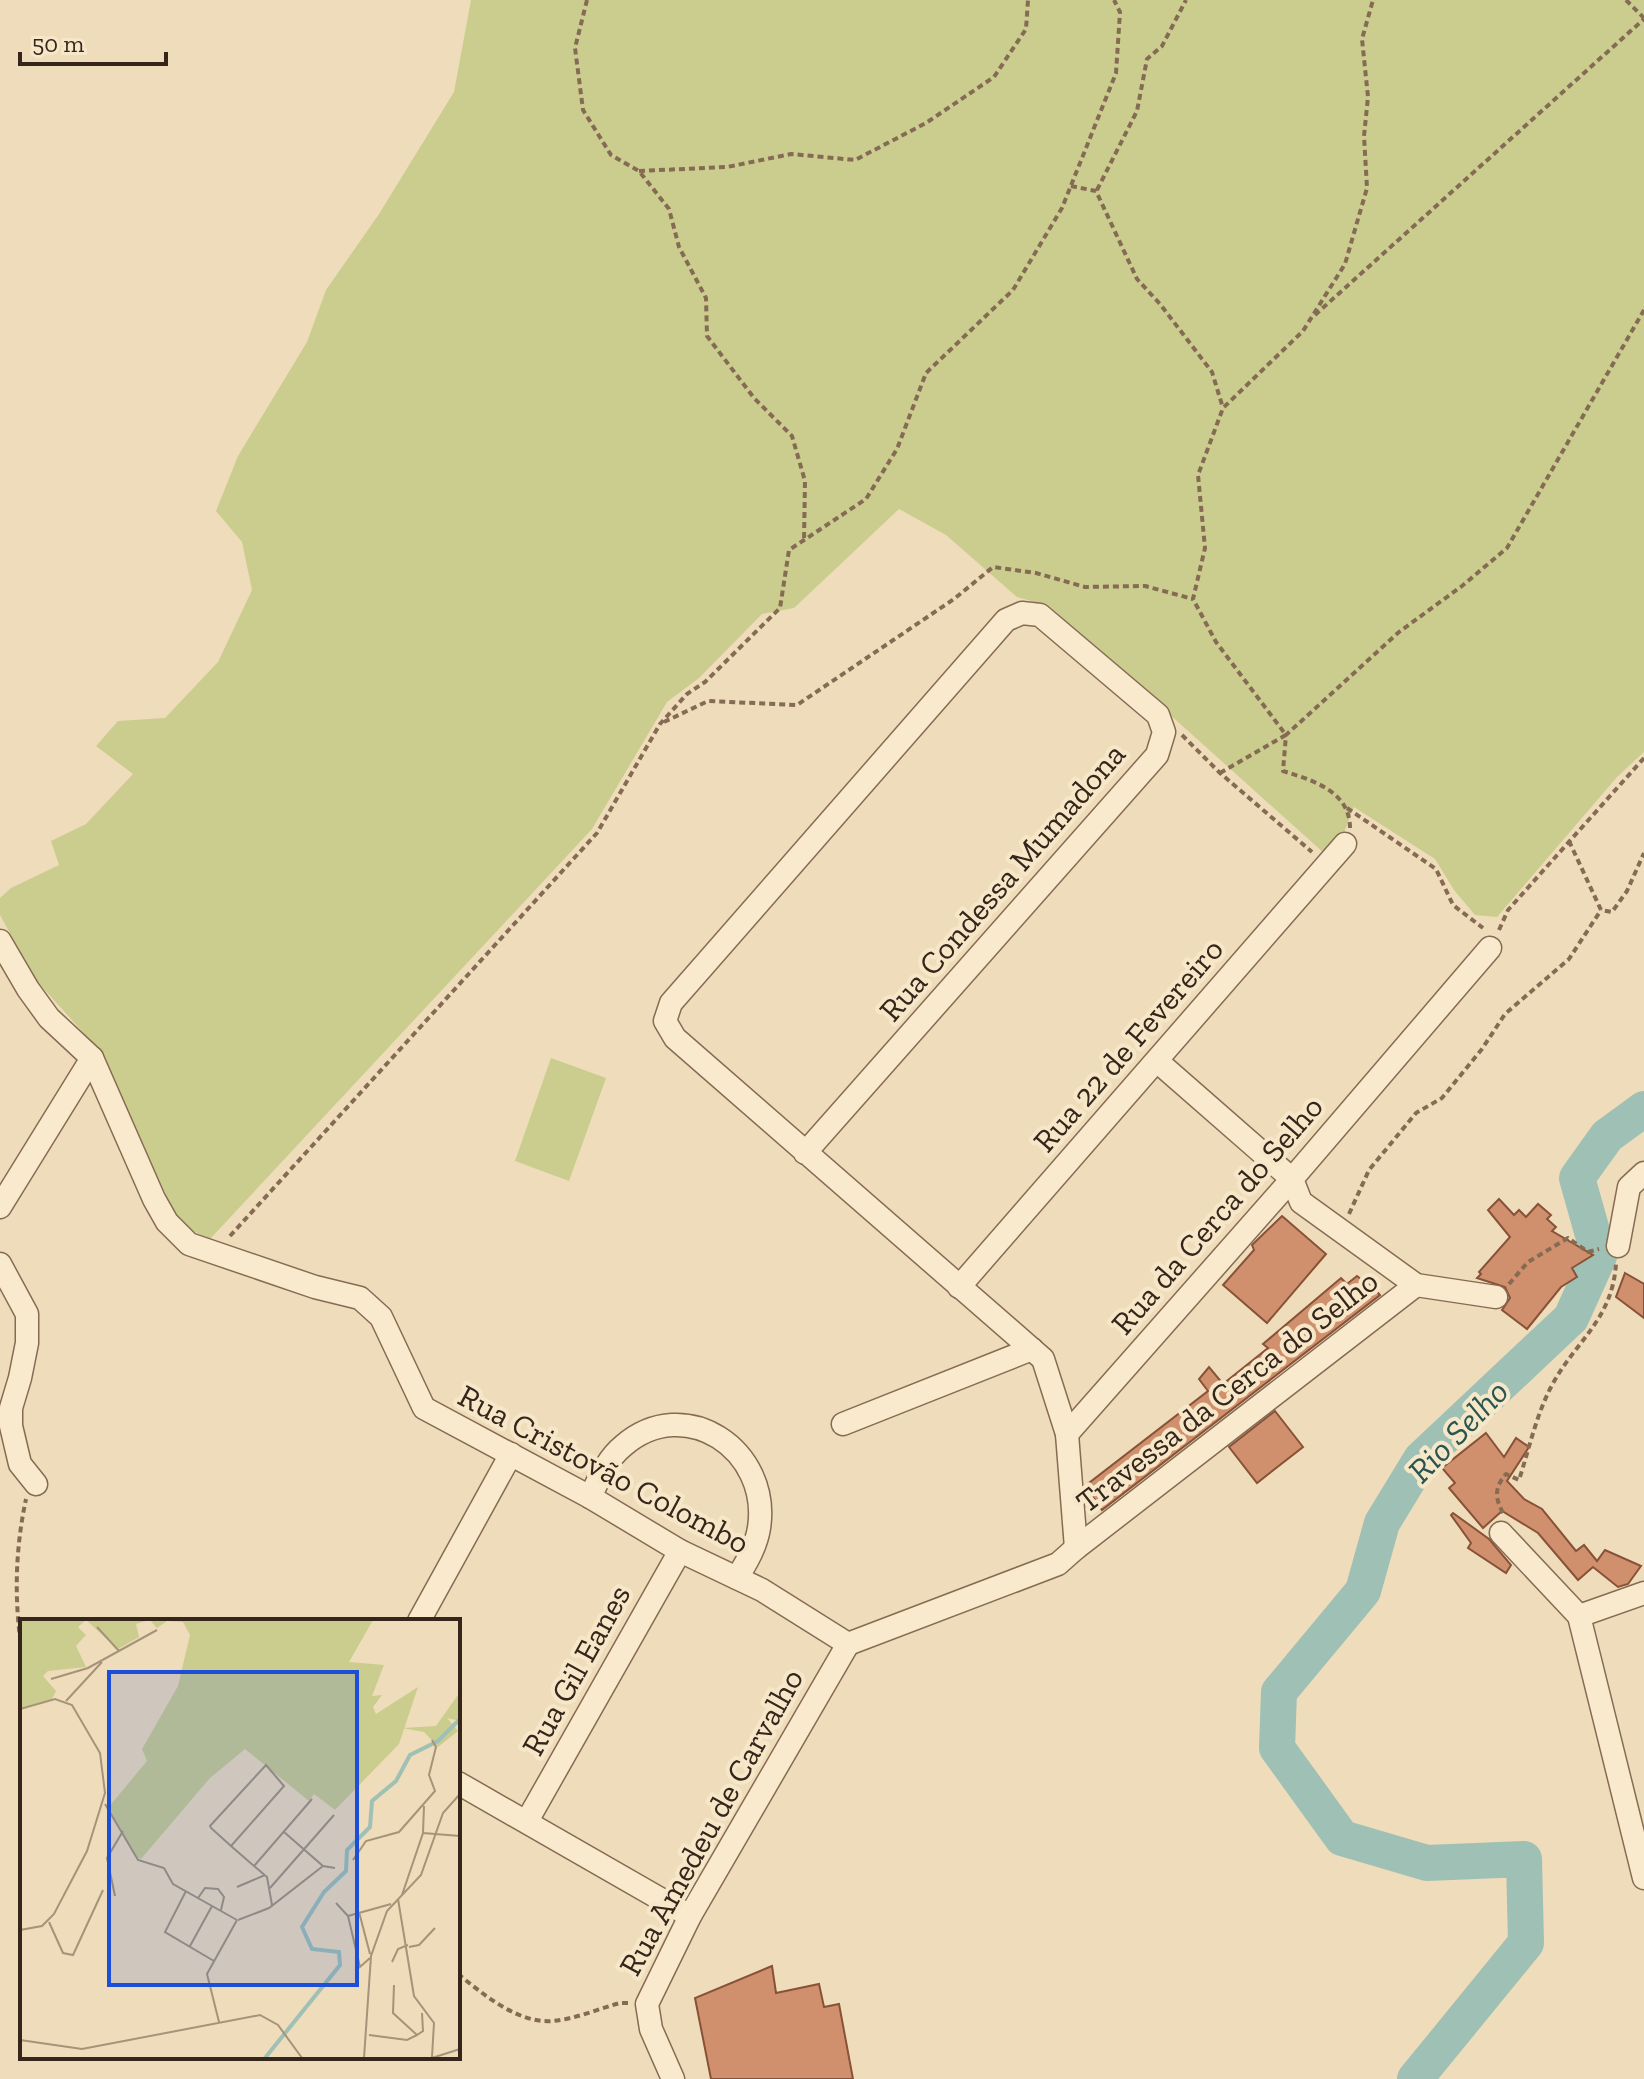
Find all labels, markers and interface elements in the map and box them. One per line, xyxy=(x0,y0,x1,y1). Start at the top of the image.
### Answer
scale bar xyxy=(20,16,166,66)
text: 50 m xyxy=(32,29,85,58)
street label: Rua Condessa Mumadona xyxy=(871,735,1133,1029)
street label: Rua 22 de Fevereiro xyxy=(1025,931,1231,1159)
street label: Rua da Cerca do Selho xyxy=(1103,1088,1331,1342)
street label: Travessa da Cerca do Selho xyxy=(1069,1261,1385,1521)
water label: Rio Selho xyxy=(1399,1371,1517,1491)
street label: Rua Cristovão Colombo xyxy=(452,1376,756,1562)
street label: Rua Gil Eanes xyxy=(514,1578,638,1762)
inset map xyxy=(20,1619,460,2059)
street label: Rua Amedeu de Carvalho xyxy=(611,1662,811,1982)

